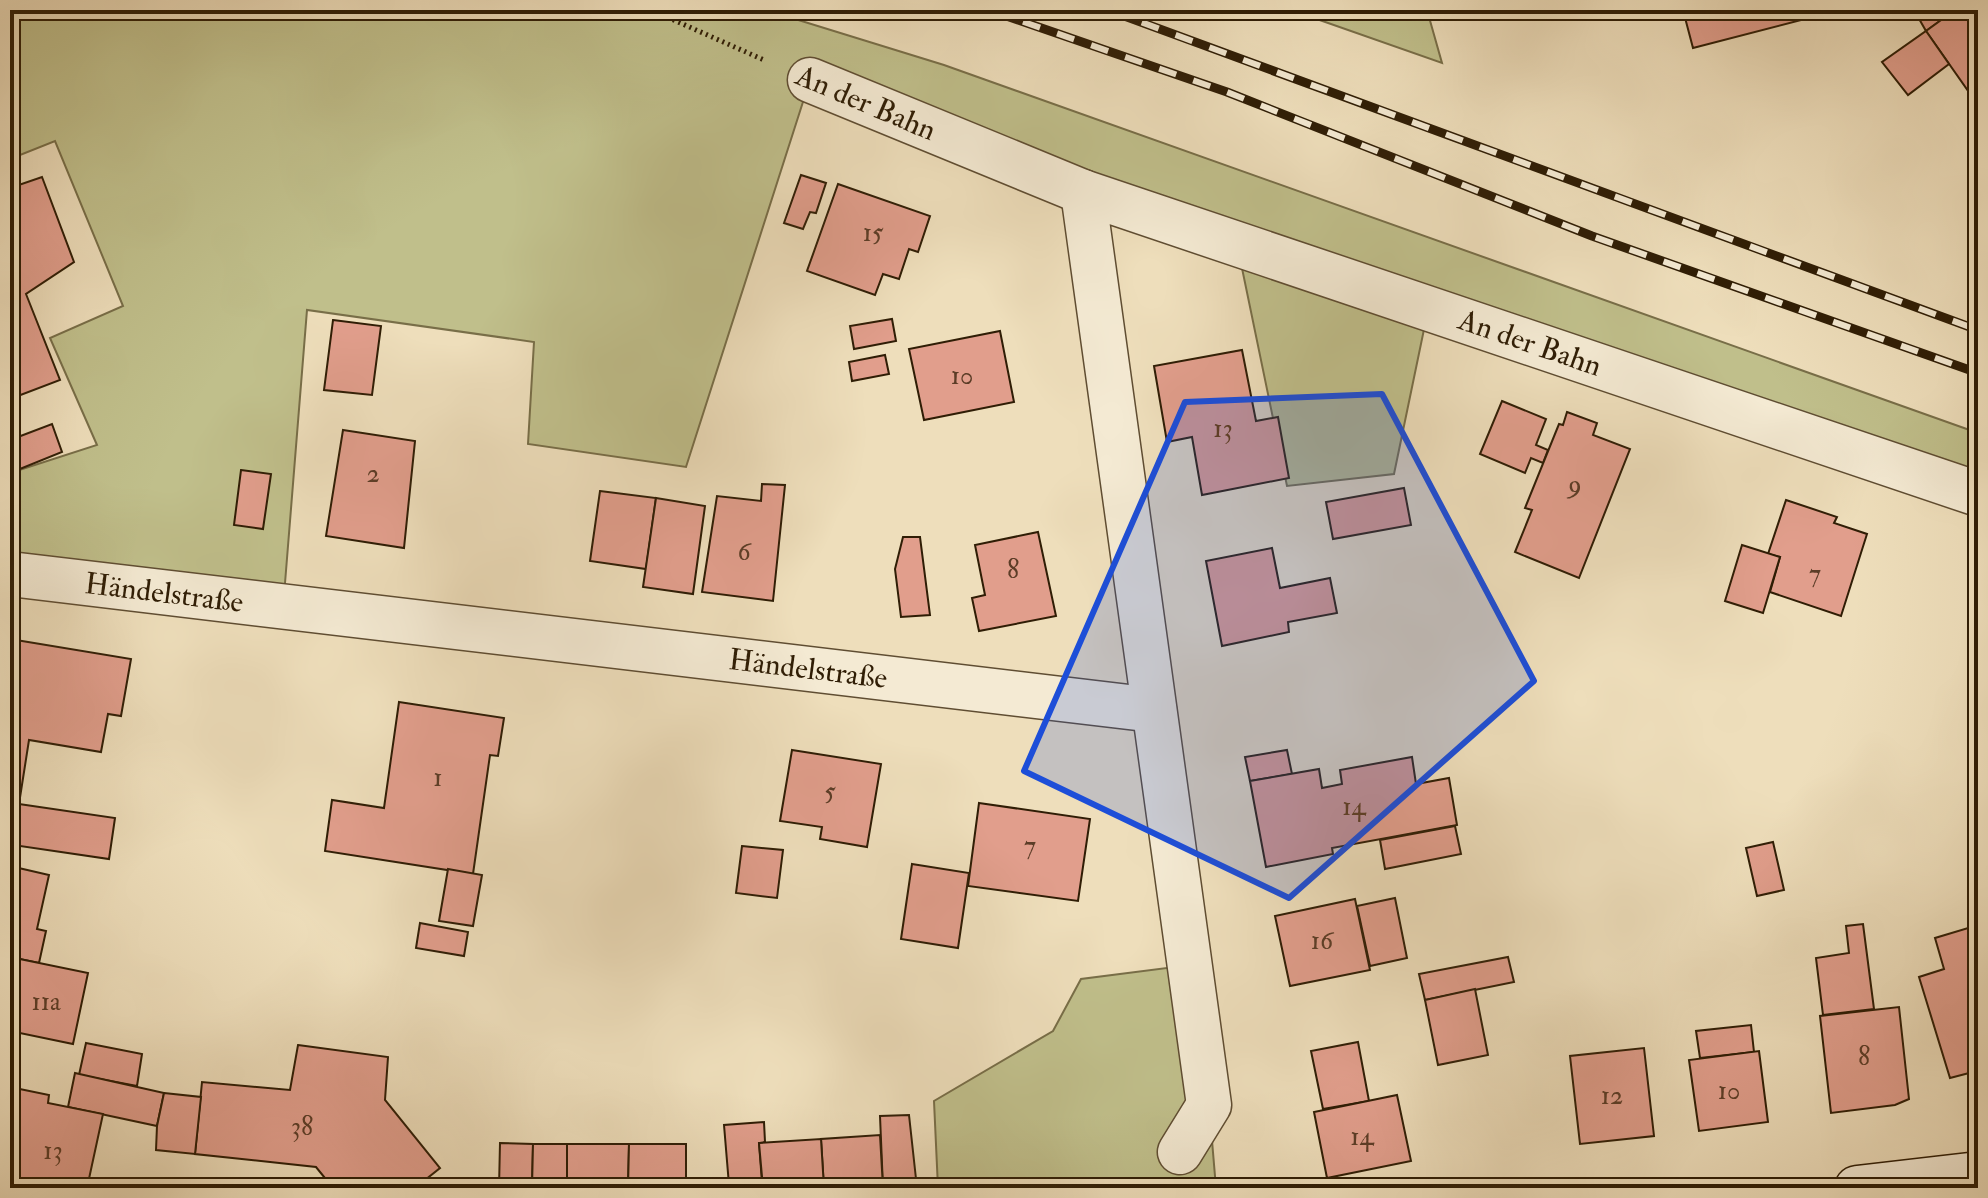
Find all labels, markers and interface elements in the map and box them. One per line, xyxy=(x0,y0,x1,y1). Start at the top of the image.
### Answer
street label: An der Bahn xyxy=(789,57,942,149)
house number: 15 xyxy=(863,217,884,249)
street label: An der Bahn xyxy=(1453,301,1606,385)
house number: 10 xyxy=(951,360,973,392)
house number: 13 xyxy=(1213,413,1233,445)
house number: 2 xyxy=(366,458,380,490)
house number: 9 xyxy=(1566,469,1582,501)
house number: 6 xyxy=(737,536,752,568)
house number: 8 xyxy=(1007,554,1019,586)
house number: 7 xyxy=(1809,558,1821,590)
street label: Händelstraße xyxy=(83,565,245,621)
street label: Händelstraße xyxy=(727,641,889,697)
house number: 1 xyxy=(433,762,443,794)
house number: 5 xyxy=(824,776,836,808)
house number: 14 xyxy=(1342,791,1367,823)
house number: 7 xyxy=(1024,830,1036,862)
house number: 16 xyxy=(1311,925,1335,957)
house number: 11a xyxy=(31,986,61,1018)
house number: 8 xyxy=(1858,1041,1870,1073)
house number: 10 xyxy=(1718,1075,1740,1107)
house number: 12 xyxy=(1601,1080,1623,1112)
house number: 38 xyxy=(291,1111,313,1143)
house number: 14 xyxy=(1350,1121,1375,1153)
house number: 13 xyxy=(43,1135,63,1167)

